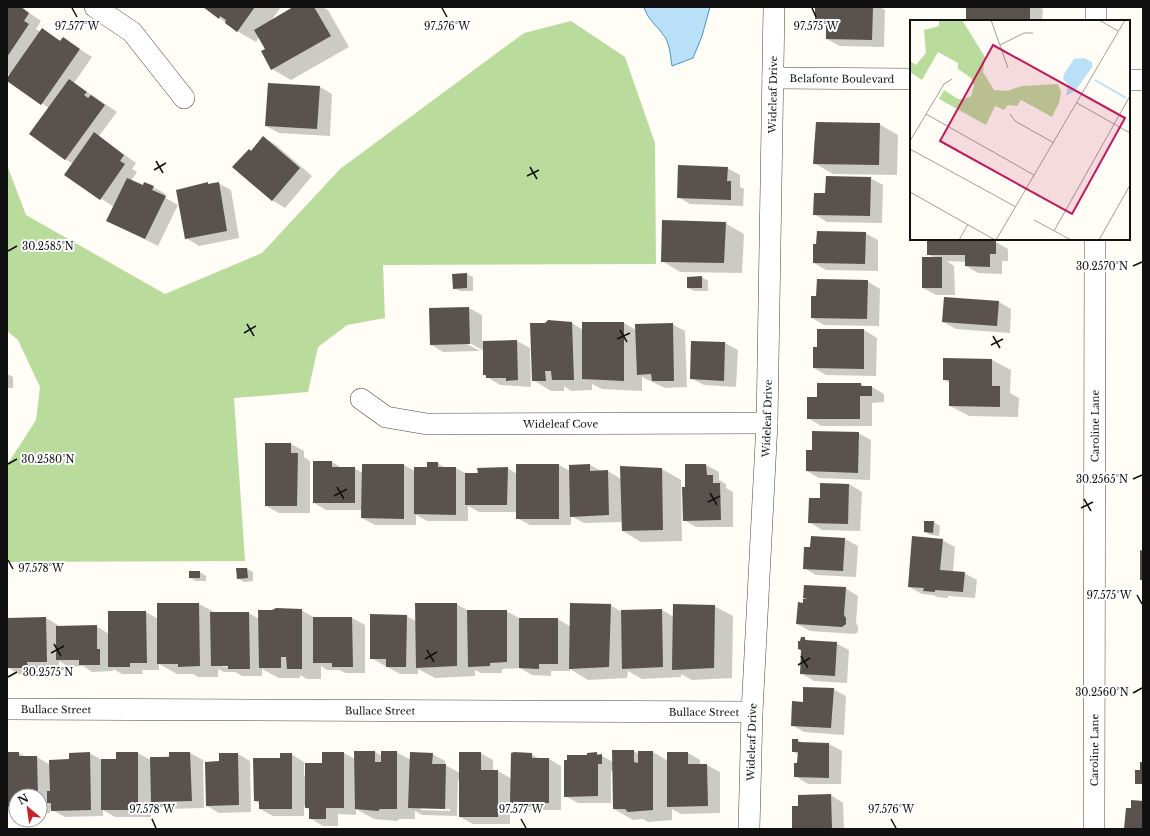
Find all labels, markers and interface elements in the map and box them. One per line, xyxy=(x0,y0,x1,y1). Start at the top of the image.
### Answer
text: 97.577°W xyxy=(55,20,99,33)
text: 97.576°W xyxy=(424,20,470,33)
text: 97.575°W xyxy=(794,20,839,33)
inset map xyxy=(910,20,1130,240)
street label: Wideleaf Drive xyxy=(766,55,780,134)
street label: Belafonte Boulevard xyxy=(790,72,895,86)
text: 30.2585°N xyxy=(22,240,74,253)
text: 30.2570°N xyxy=(1076,260,1128,273)
street label: Wideleaf Drive xyxy=(759,379,775,459)
street label: Caroline Lane xyxy=(1089,390,1102,462)
street label: Wideleaf Cove xyxy=(522,417,598,431)
text: 30.2580°N xyxy=(21,453,75,466)
text: 30.2565°N xyxy=(1076,473,1128,486)
text: 97.578°W xyxy=(18,562,64,575)
text: 97.575°W xyxy=(1087,589,1132,602)
text: 30.2575°N xyxy=(23,666,73,679)
text: 30.2560°N xyxy=(1075,686,1129,699)
street label: Bullace Street xyxy=(21,703,91,716)
street label: Wideleaf Drive xyxy=(744,703,759,782)
street label: Bullace Street xyxy=(345,704,415,718)
street label: Bullace Street xyxy=(669,706,739,719)
street label: Caroline Lane xyxy=(1088,714,1101,786)
north arrow xyxy=(8,788,48,828)
text: N xyxy=(15,790,32,808)
text: 97.578°W xyxy=(129,803,175,816)
text: 97.577°W xyxy=(499,803,543,816)
text: 97.576°W xyxy=(868,803,914,816)

